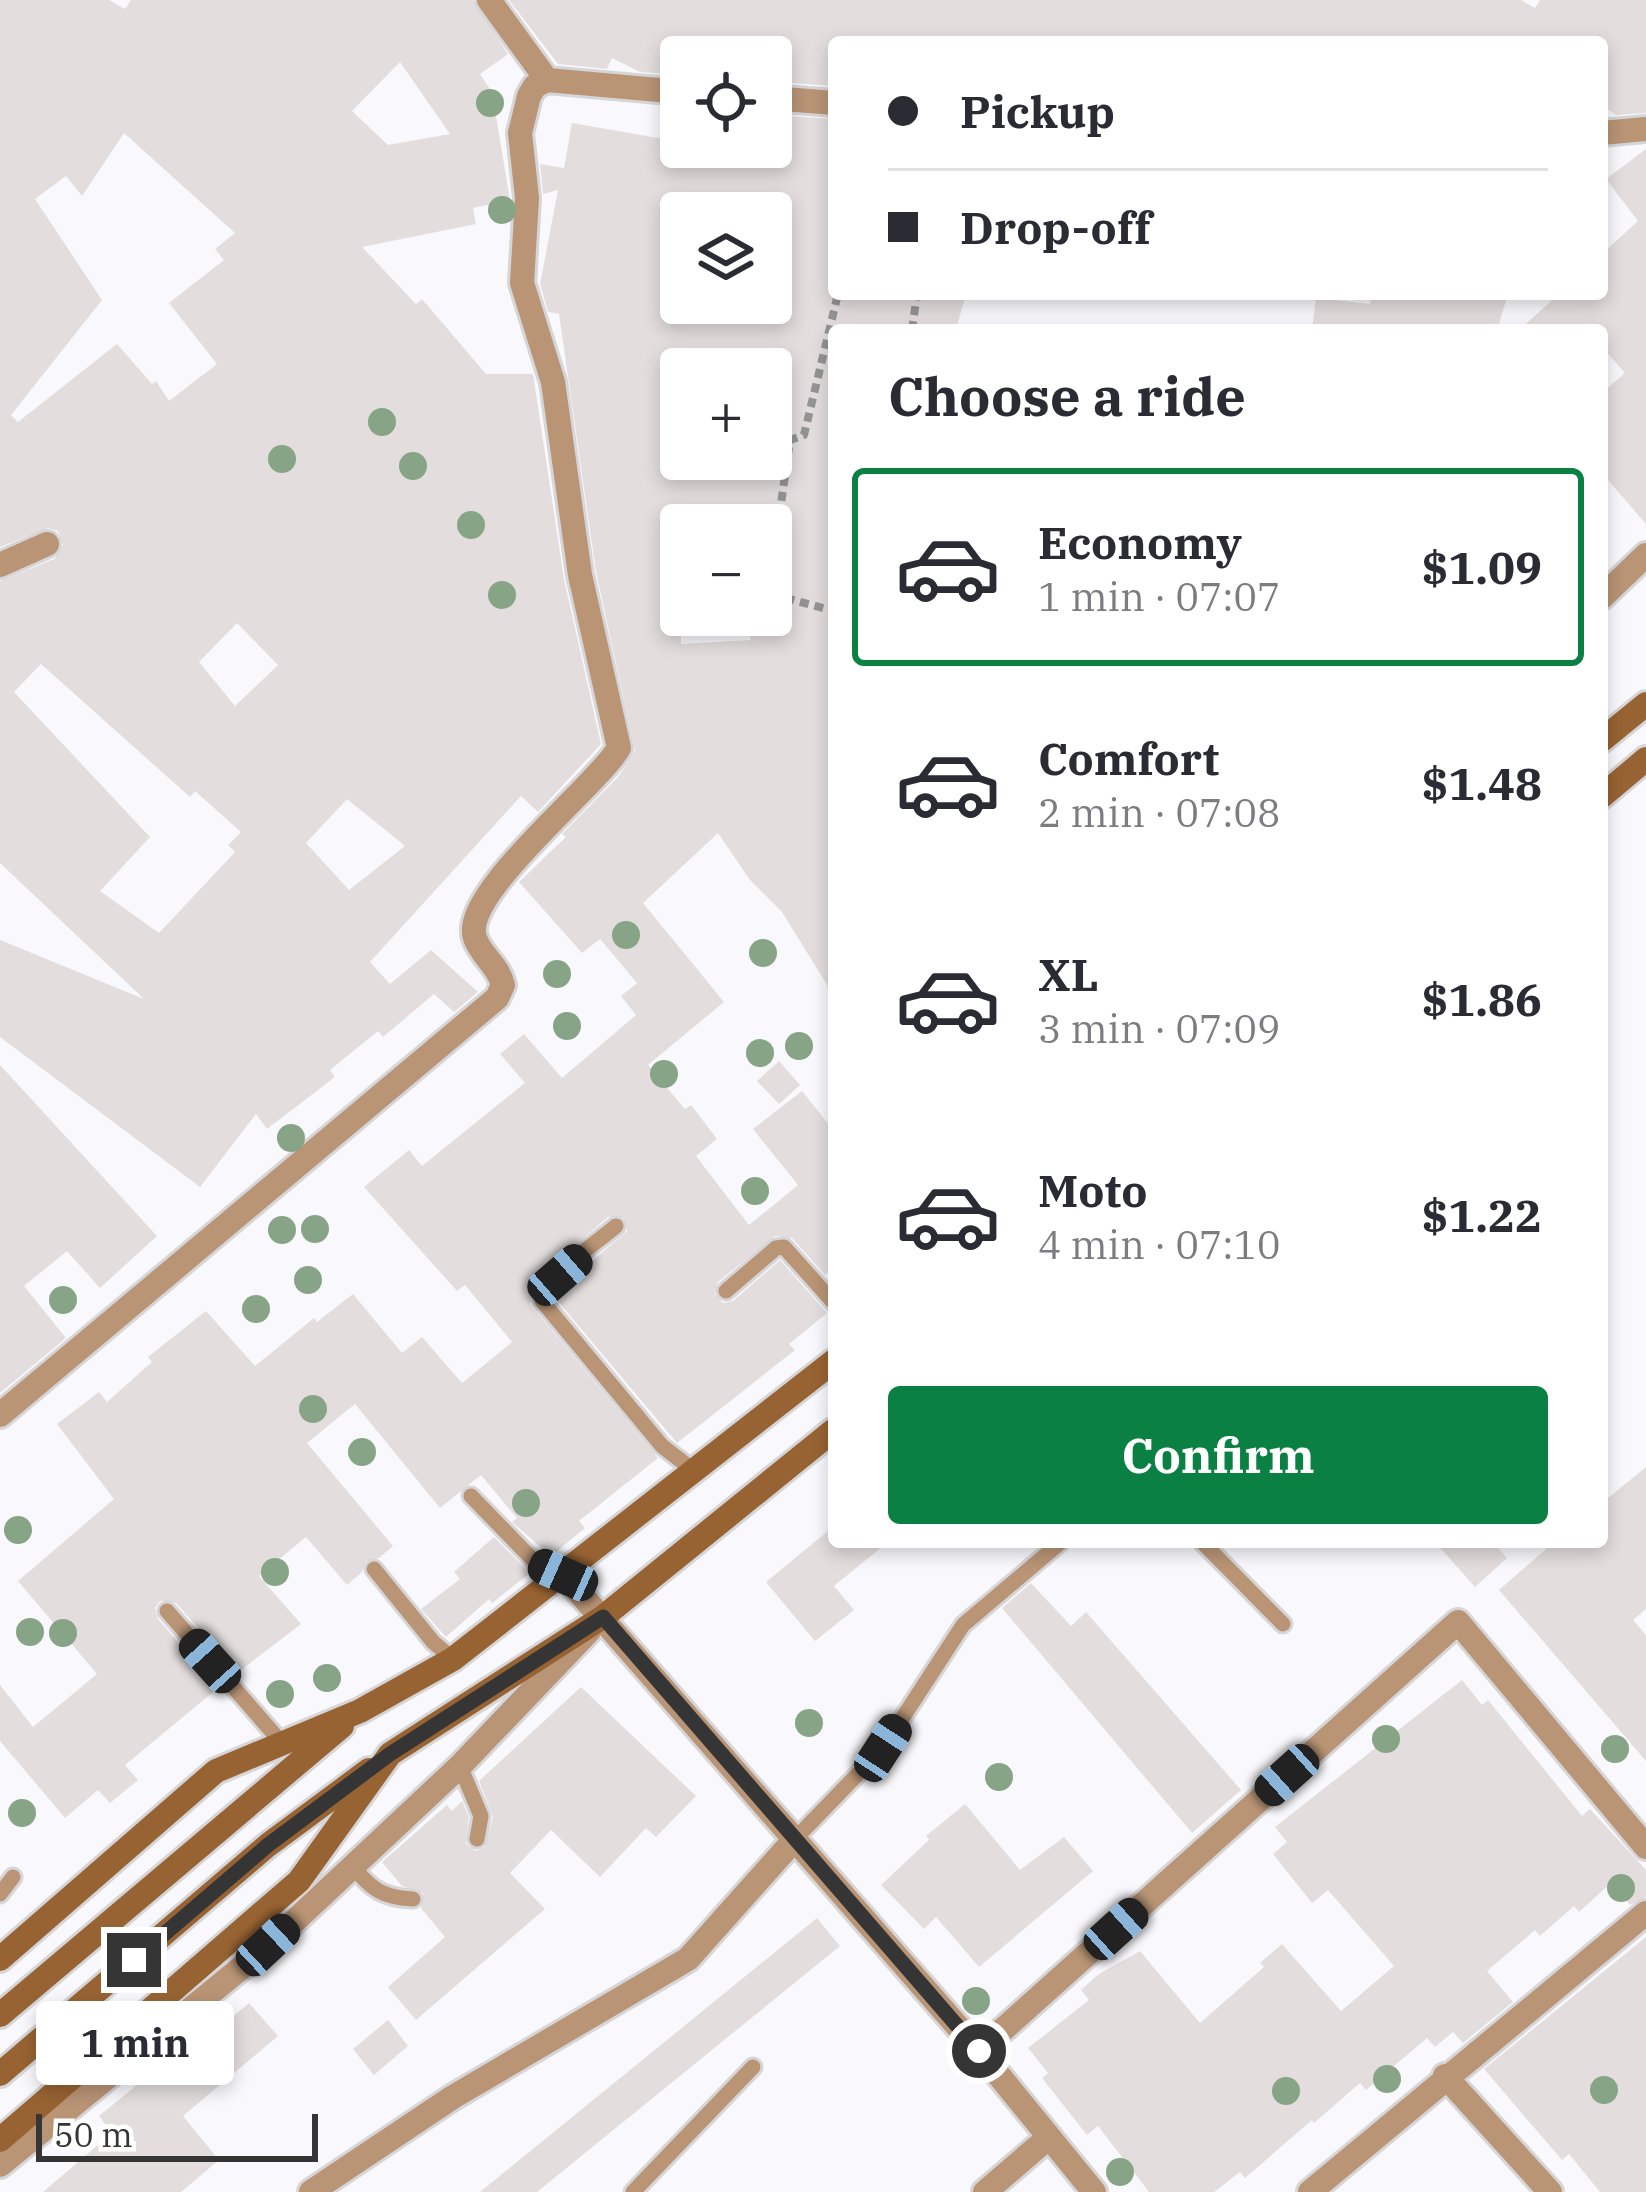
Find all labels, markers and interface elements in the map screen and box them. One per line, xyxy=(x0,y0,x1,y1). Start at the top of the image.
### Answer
map controls xyxy=(660,36,792,636)
button: locate xyxy=(660,36,792,168)
text: Pickup xyxy=(960,82,1115,140)
button: layers xyxy=(660,192,792,324)
text: Drop-off xyxy=(960,198,1151,256)
button: + xyxy=(660,348,792,480)
text: Choose a ride xyxy=(888,361,1246,431)
button: − xyxy=(660,504,792,636)
icon: car xyxy=(894,513,1002,621)
text: Economy xyxy=(1038,513,1242,571)
text: $1.09 xyxy=(1422,538,1542,596)
text: 1 min · 07:07 xyxy=(1038,571,1280,622)
icon: car xyxy=(894,729,1002,837)
text: Comfort xyxy=(1038,729,1219,787)
text: $1.48 xyxy=(1422,754,1542,812)
text: 2 min · 07:08 xyxy=(1038,787,1280,838)
icon: car xyxy=(894,945,1002,1053)
text: XL xyxy=(1038,945,1099,1003)
text: $1.86 xyxy=(1422,970,1542,1028)
text: 3 min · 07:09 xyxy=(1038,1003,1280,1054)
icon: car xyxy=(894,1161,1002,1269)
text: Moto xyxy=(1038,1161,1148,1219)
text: $1.22 xyxy=(1422,1186,1542,1244)
text: 4 min · 07:10 xyxy=(1038,1219,1280,1270)
car xyxy=(521,1238,599,1312)
button: Confirm xyxy=(888,1386,1548,1524)
car xyxy=(523,1544,603,1606)
car xyxy=(173,1622,247,1700)
car xyxy=(848,1708,918,1788)
car xyxy=(1248,1738,1326,1812)
car xyxy=(1077,1892,1155,1966)
car xyxy=(229,1907,307,1983)
route end xyxy=(107,1933,161,1987)
callout: 1 min xyxy=(35,2002,233,2086)
text: 1 min xyxy=(80,2017,190,2068)
route start xyxy=(952,2024,1006,2078)
scale bar xyxy=(36,2108,318,2161)
text: 50 m xyxy=(54,2113,133,2156)

